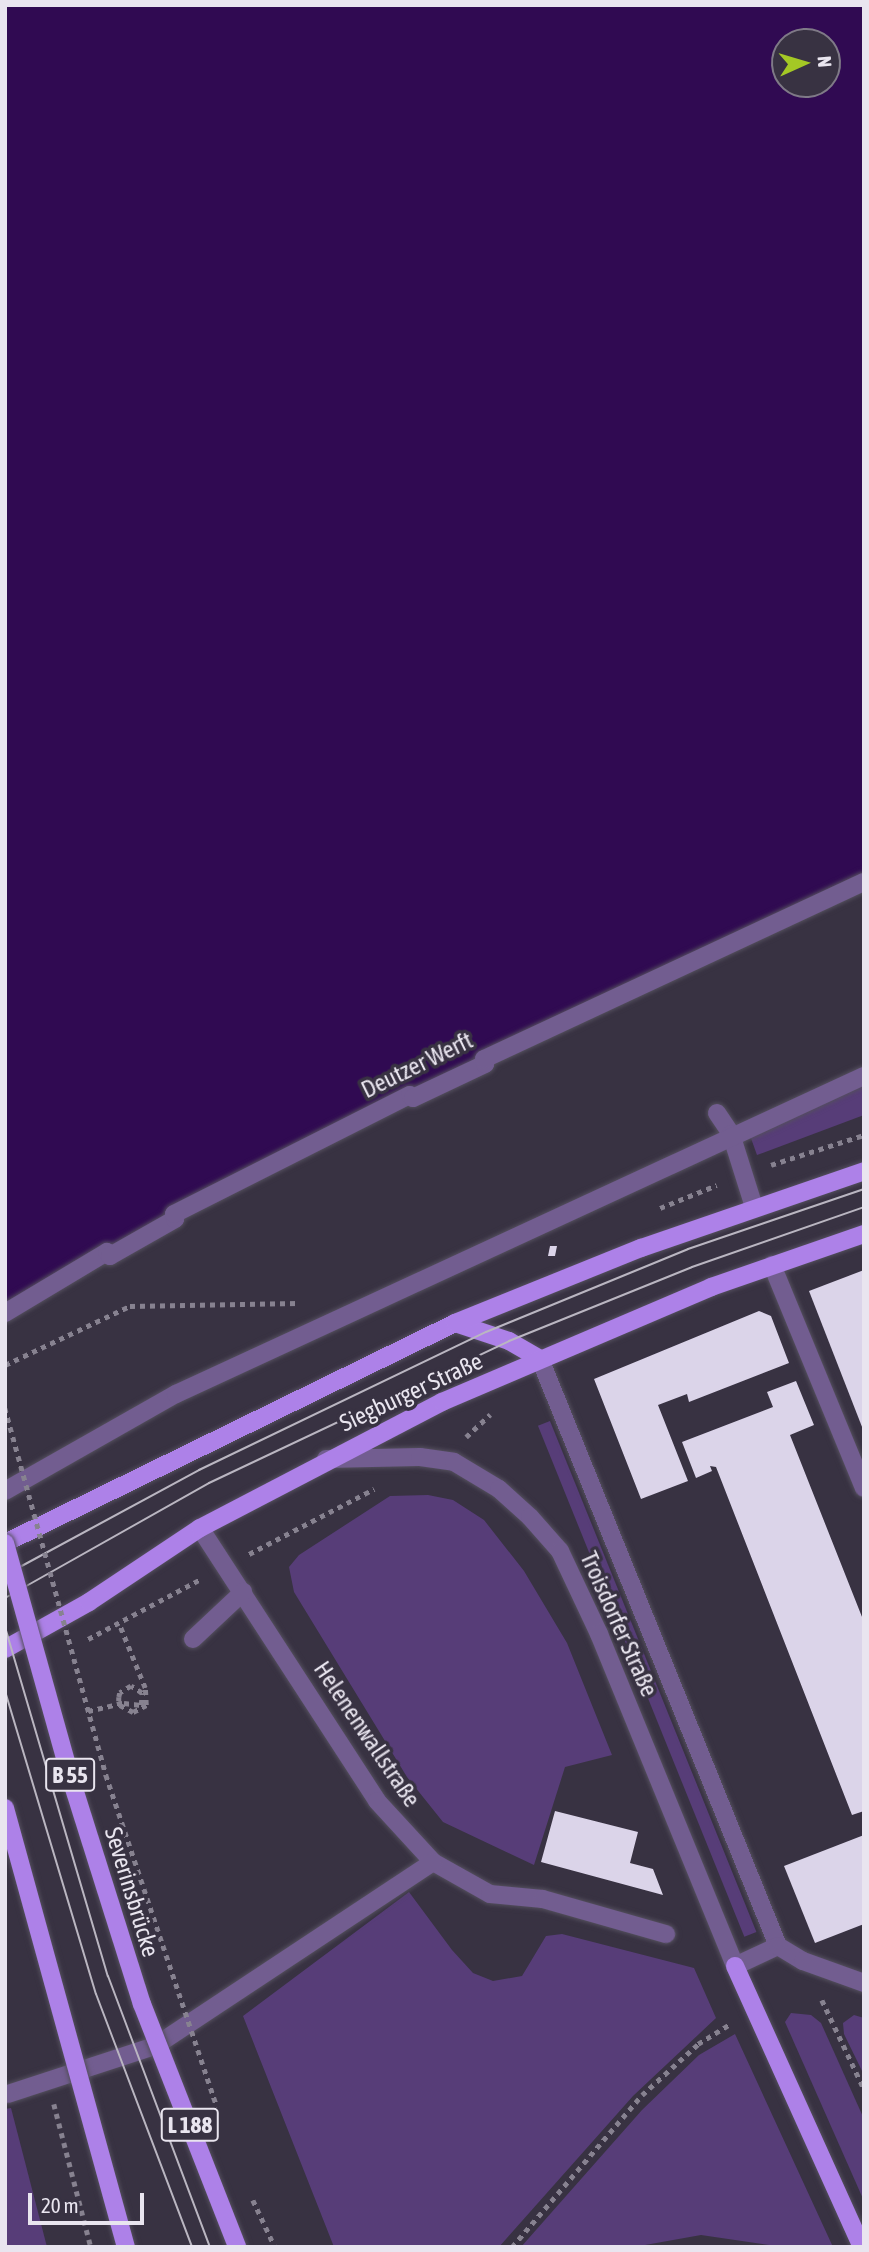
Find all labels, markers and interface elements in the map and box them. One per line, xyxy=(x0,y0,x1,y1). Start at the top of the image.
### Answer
north arrow xyxy=(771,28,841,98)
text: N xyxy=(814,55,836,68)
street label: Deutzer Werft xyxy=(357,1026,477,1104)
street label: Siegburger Straße xyxy=(335,1346,487,1438)
street label: Troisdorfer Straße xyxy=(574,1547,664,1701)
street label: Helenenwallstraße xyxy=(308,1656,426,1812)
road number: B 55 xyxy=(44,1756,96,1795)
street label: Severinsbrücke xyxy=(99,1824,165,1960)
road number: L 188 xyxy=(160,2106,220,2144)
scale bar xyxy=(32,2178,147,2222)
text: 20 m xyxy=(41,2193,79,2217)

